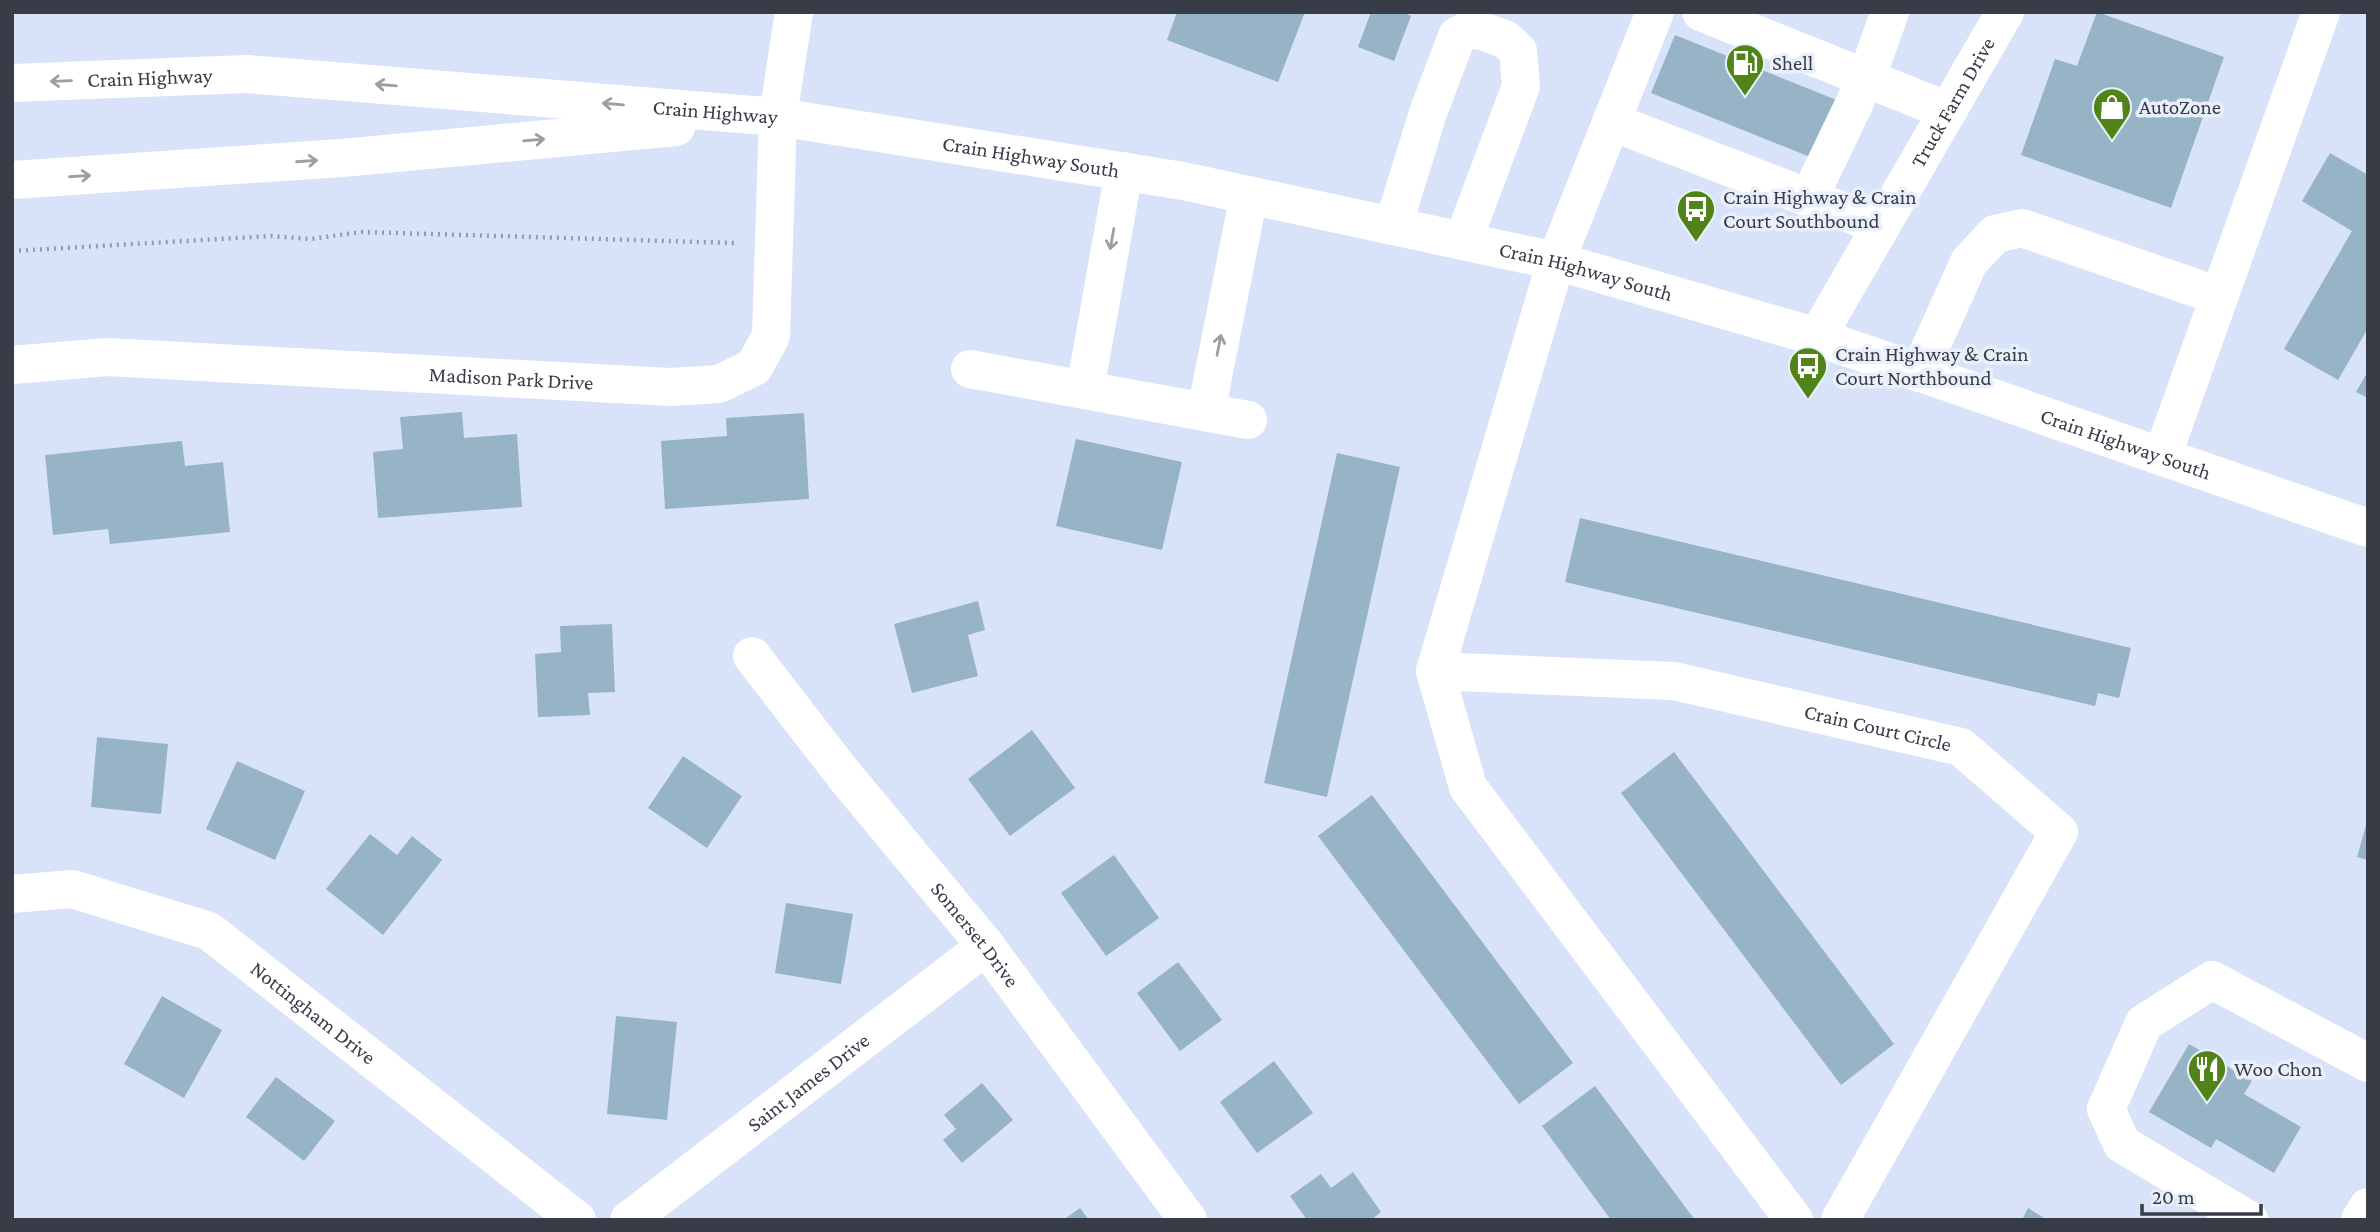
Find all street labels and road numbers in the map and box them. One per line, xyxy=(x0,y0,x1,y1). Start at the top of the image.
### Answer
street label: Truck Farm Drive xyxy=(1906,33,2000,172)
street label: Crain Highway xyxy=(87,63,213,92)
street label: Crain Highway xyxy=(652,95,779,129)
street label: Crain Highway South xyxy=(941,131,1121,183)
street label: Crain Highway South xyxy=(1497,237,1676,306)
street label: Madison Park Drive xyxy=(428,362,594,395)
street label: Crain Highway South xyxy=(2037,403,2214,485)
street label: Crain Court Circle xyxy=(1802,699,1954,756)
street label: Somerset Drive xyxy=(926,877,1024,992)
street label: Nottingham Drive xyxy=(246,956,381,1069)
street label: Saint James Drive xyxy=(743,1028,874,1137)

